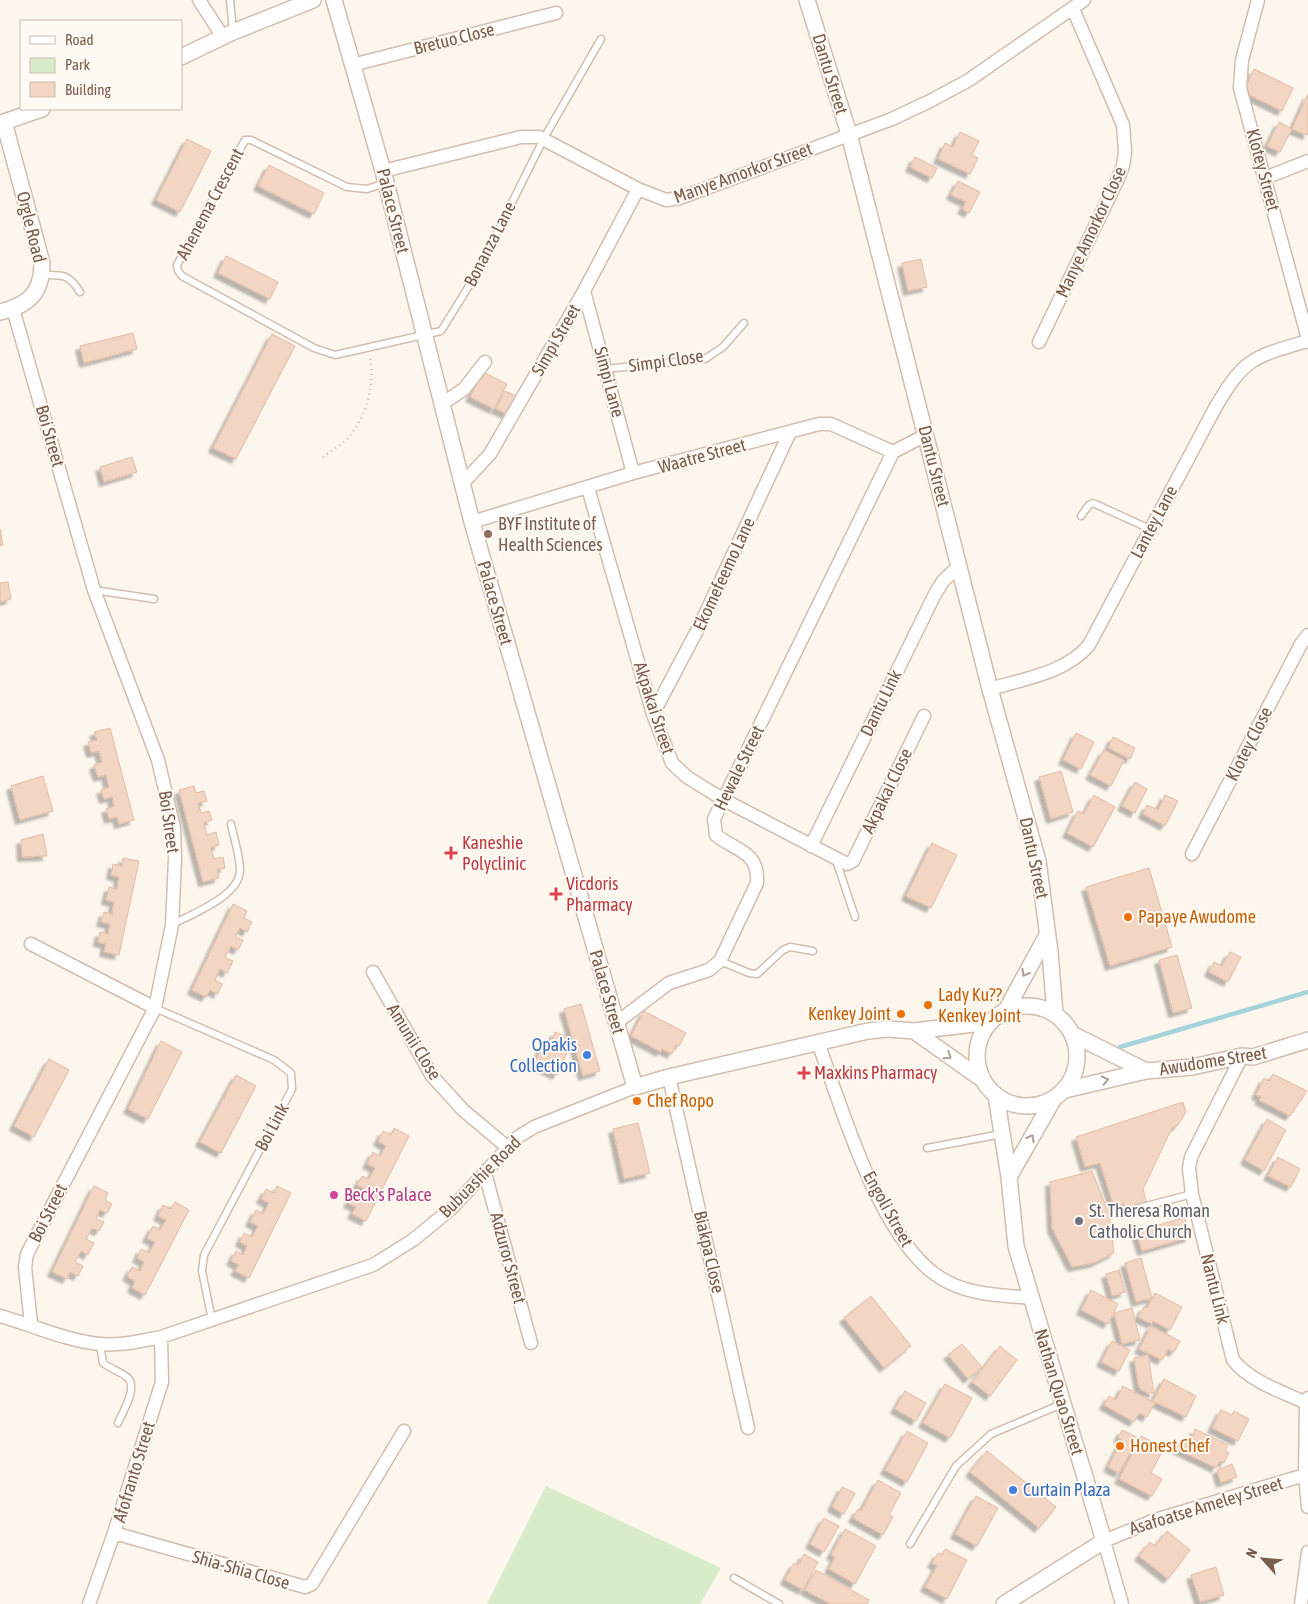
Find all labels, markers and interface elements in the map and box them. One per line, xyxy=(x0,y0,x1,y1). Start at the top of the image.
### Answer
street label: Bretuo Close xyxy=(411,18,496,59)
legend xyxy=(20,20,182,110)
text: Road xyxy=(65,31,94,48)
street label: Dantu Street xyxy=(808,31,853,117)
text: Park xyxy=(65,56,90,73)
text: Building xyxy=(65,81,111,98)
street label: Klotey Street xyxy=(1242,126,1285,213)
street label: Manye Amorkor Street xyxy=(671,138,815,207)
street label: Ahenema Crescent xyxy=(171,144,248,263)
street label: Manye Amorkor Close xyxy=(1051,163,1130,301)
street label: Palace Street xyxy=(373,166,414,256)
street label: Orgle Road xyxy=(13,189,50,265)
street label: Bonanza Lane xyxy=(459,198,520,290)
street label: Simpi Street xyxy=(527,300,584,379)
street label: Simpi Lane xyxy=(590,344,629,419)
street label: Simpi Close xyxy=(627,345,705,376)
street label: Boi Street xyxy=(32,403,69,469)
street label: Dantu Street xyxy=(914,423,955,509)
street label: Waatre Street xyxy=(656,434,748,477)
street label: Lantey Lane xyxy=(1126,482,1181,562)
place label: BYF Institute of Health Sciences xyxy=(498,513,603,555)
street label: Ekomefeemo Lane xyxy=(688,514,759,634)
marker: BYF Institute of Health Sciences xyxy=(482,528,494,540)
street label: Palace Street xyxy=(473,558,518,647)
street label: Akpakai Street xyxy=(630,659,679,757)
street label: Dantu Link xyxy=(855,666,906,739)
street label: Klotey Close xyxy=(1221,703,1276,784)
street label: Hewale Street xyxy=(709,722,768,814)
street label: Akpakai Close xyxy=(857,745,916,837)
street label: Boi Street xyxy=(155,789,184,855)
street label: Dantu Street xyxy=(1016,815,1053,901)
place label: Kaneshie Polyclinic xyxy=(462,832,526,874)
marker: Kaneshie Polyclinic xyxy=(444,846,458,860)
place label: Vicdoris Pharmacy xyxy=(566,873,633,915)
marker: Vicdoris Pharmacy xyxy=(550,888,562,900)
place label: Papaye Awudome xyxy=(1138,906,1256,927)
marker: Papaye Awudome xyxy=(1122,911,1134,923)
street label: Palace Street xyxy=(585,947,630,1036)
one-way arrow xyxy=(1021,968,1031,977)
place label: Lady Ku?? Kenkey Joint xyxy=(938,984,1021,1026)
marker: Lady Ku?? Kenkey Joint xyxy=(922,999,934,1011)
street label: Amunii Close xyxy=(383,1000,446,1084)
place label: Kenkey Joint xyxy=(808,1003,891,1024)
marker: Kenkey Joint xyxy=(895,1008,907,1020)
place label: Opakis Collection xyxy=(510,1034,577,1076)
street label: Awudome Street xyxy=(1158,1042,1268,1079)
marker: Opakis Collection xyxy=(581,1049,593,1061)
one-way arrow xyxy=(942,1050,952,1059)
place label: Maxkins Pharmacy xyxy=(814,1062,937,1083)
marker: Maxkins Pharmacy xyxy=(798,1067,810,1079)
one-way arrow xyxy=(1101,1075,1109,1085)
place label: Chef Ropo xyxy=(647,1090,714,1111)
marker: Chef Ropo xyxy=(631,1095,643,1107)
street label: Boi Link xyxy=(250,1099,293,1154)
street label: Bubuashie Road xyxy=(434,1131,525,1222)
one-way arrow xyxy=(1025,1135,1035,1144)
street label: Engoli Street xyxy=(859,1167,918,1250)
street label: Boi Street xyxy=(24,1180,71,1246)
place label: Beck's Palace xyxy=(344,1184,432,1205)
marker: Beck's Palace xyxy=(328,1189,340,1201)
place label: St. Theresa Roman Catholic Church xyxy=(1089,1200,1210,1242)
street label: Biakpa Close xyxy=(690,1209,729,1295)
street label: Adzuror Street xyxy=(486,1210,531,1306)
marker: St. Theresa Roman Catholic Church xyxy=(1073,1215,1085,1227)
street label: Nantu Link xyxy=(1197,1251,1234,1326)
street label: Nathan Quao Street xyxy=(1030,1326,1089,1457)
street label: Afofranto Street xyxy=(108,1419,159,1525)
place label: Honest Chef xyxy=(1130,1435,1210,1456)
marker: Honest Chef xyxy=(1114,1440,1126,1452)
street label: Asafoatse Ameley Street xyxy=(1127,1472,1285,1539)
place label: Curtain Plaza xyxy=(1023,1479,1111,1500)
marker: Curtain Plaza xyxy=(1007,1484,1019,1496)
north arrow xyxy=(1238,1534,1288,1584)
street label: Shia-Shia Close xyxy=(190,1546,292,1593)
text: N xyxy=(1242,1546,1260,1560)

